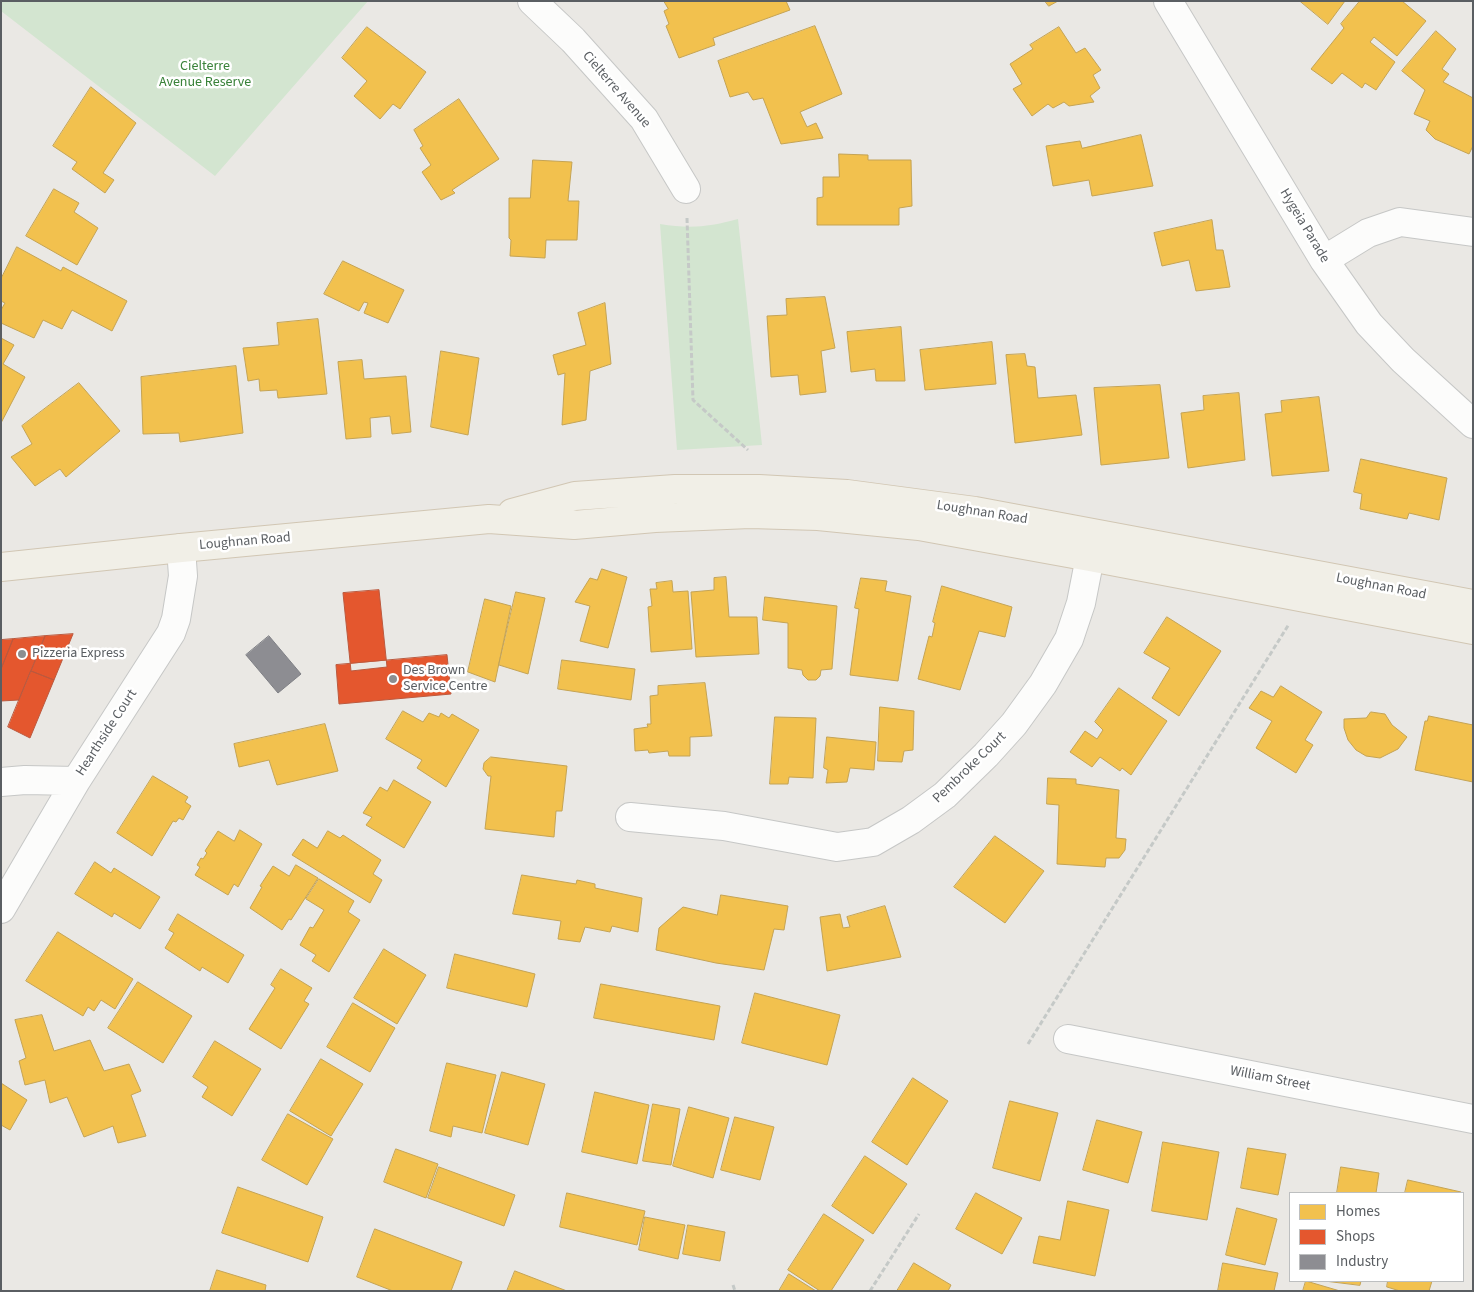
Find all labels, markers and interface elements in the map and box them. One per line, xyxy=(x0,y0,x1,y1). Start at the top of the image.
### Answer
street label: Cielterre Avenue xyxy=(578,48,654,132)
park label: Cielterre Avenue Reserve xyxy=(159,59,251,92)
street label: Hygeia Parade xyxy=(1275,186,1333,266)
street label: Loughnan Road xyxy=(935,498,1029,528)
street label: Loughnan Road xyxy=(199,530,291,554)
street label: Loughnan Road xyxy=(1334,570,1428,604)
place label: Pizzeria Express xyxy=(32,646,125,662)
marker: Pizzeria Express xyxy=(16,648,28,660)
place label: Des Brown Service Centre xyxy=(403,663,487,696)
marker: Des Brown Service Centre xyxy=(387,673,399,685)
street label: Hearthside Court xyxy=(73,687,141,779)
street label: Pembroke Court xyxy=(930,729,1010,807)
street label: William Street xyxy=(1228,1063,1312,1095)
legend xyxy=(1289,1192,1464,1282)
text: Homes xyxy=(1336,1201,1380,1222)
text: Shops xyxy=(1336,1226,1375,1247)
text: Industry xyxy=(1336,1251,1388,1272)

